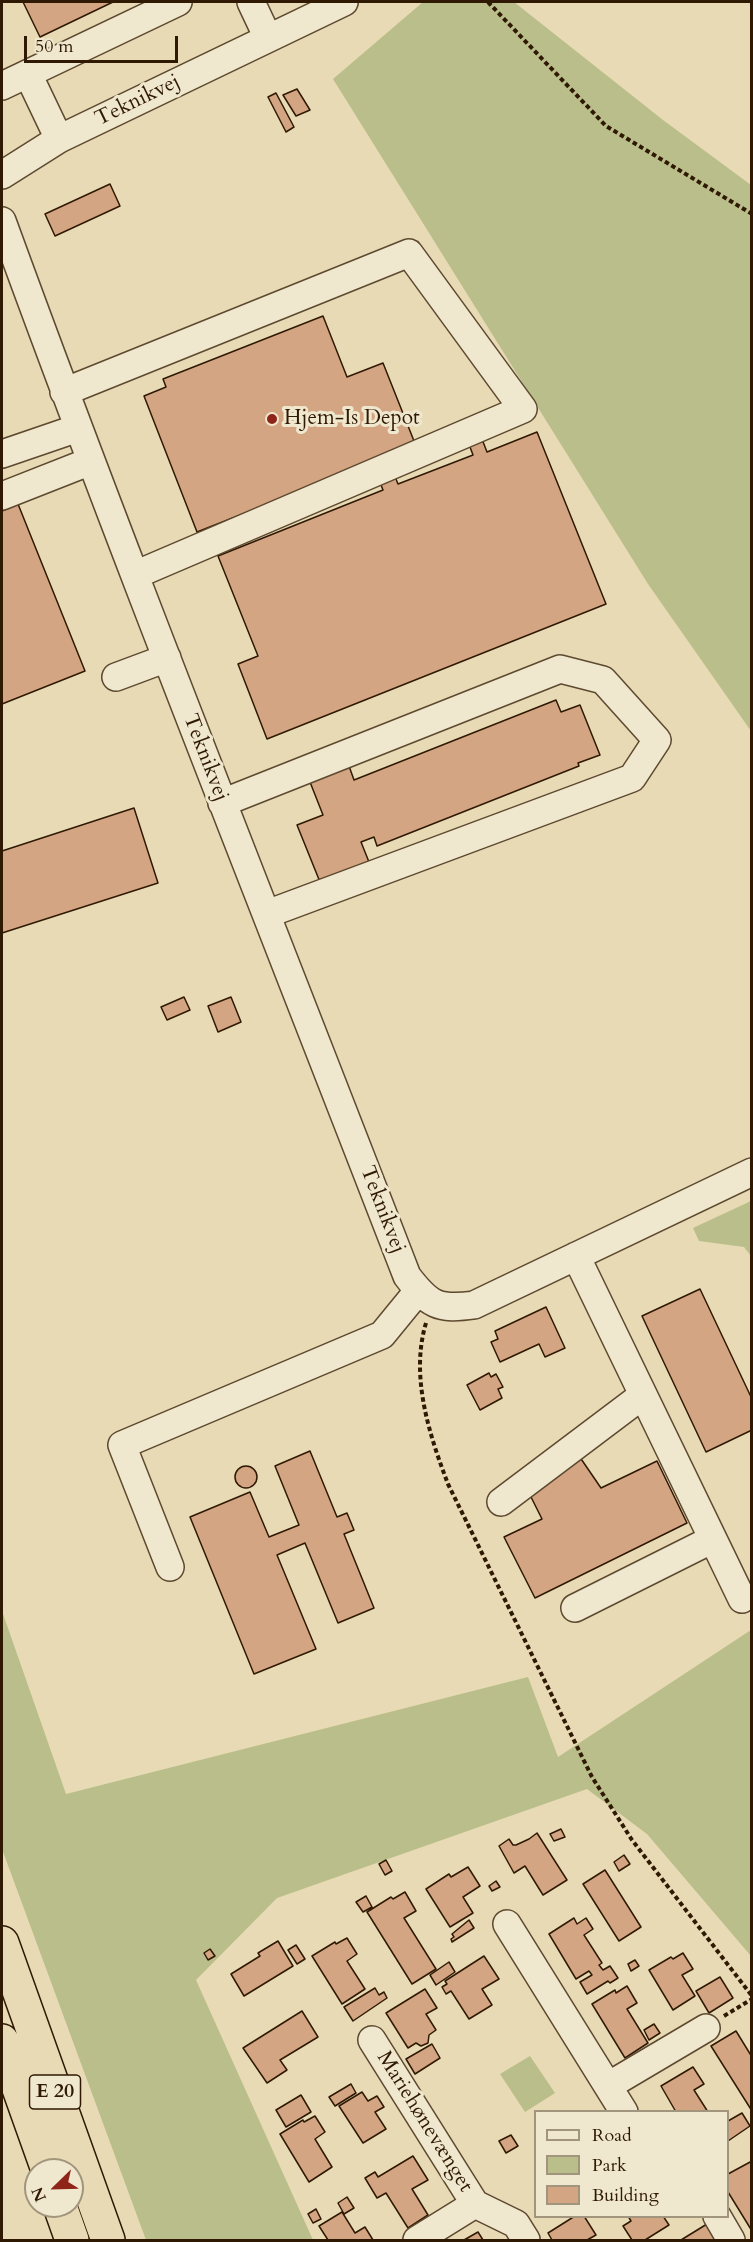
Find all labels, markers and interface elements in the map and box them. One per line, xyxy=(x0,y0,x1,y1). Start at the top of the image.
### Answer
scale bar xyxy=(27,24,182,62)
text: 50 m xyxy=(35,34,74,59)
street label: Teknikvej xyxy=(91,70,185,132)
place label: Hjem-Is Depot xyxy=(284,406,420,432)
marker: Hjem-Is Depot xyxy=(265,412,279,426)
street label: Teknikvej xyxy=(177,711,233,805)
street label: Teknikvej xyxy=(354,1163,410,1257)
street label: Mariehønevænget xyxy=(371,2047,477,2197)
road number: E 20 xyxy=(29,2075,80,2109)
legend xyxy=(534,2110,729,2218)
text: Road xyxy=(592,2123,632,2148)
text: Park xyxy=(592,2153,627,2178)
north arrow xyxy=(24,2158,84,2218)
text: Building xyxy=(592,2183,659,2208)
text: N xyxy=(26,2184,52,2205)

